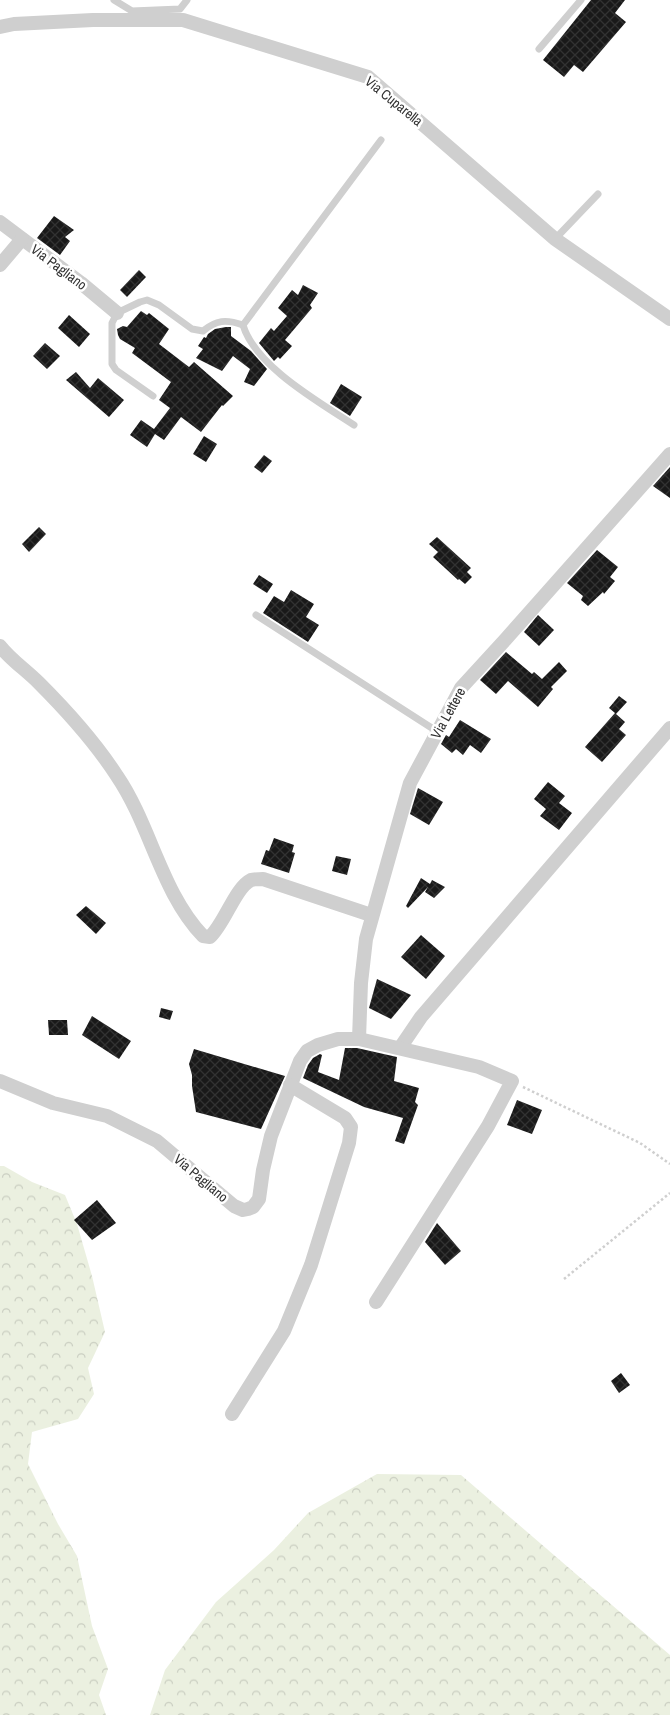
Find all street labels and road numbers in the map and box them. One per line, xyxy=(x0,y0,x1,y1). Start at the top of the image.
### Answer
street label: Via Cuparella xyxy=(361,72,427,130)
street label: Via Pagliano xyxy=(27,240,91,294)
street label: Via Lettere xyxy=(427,684,469,742)
street label: Via Pagliano xyxy=(170,1150,232,1206)

